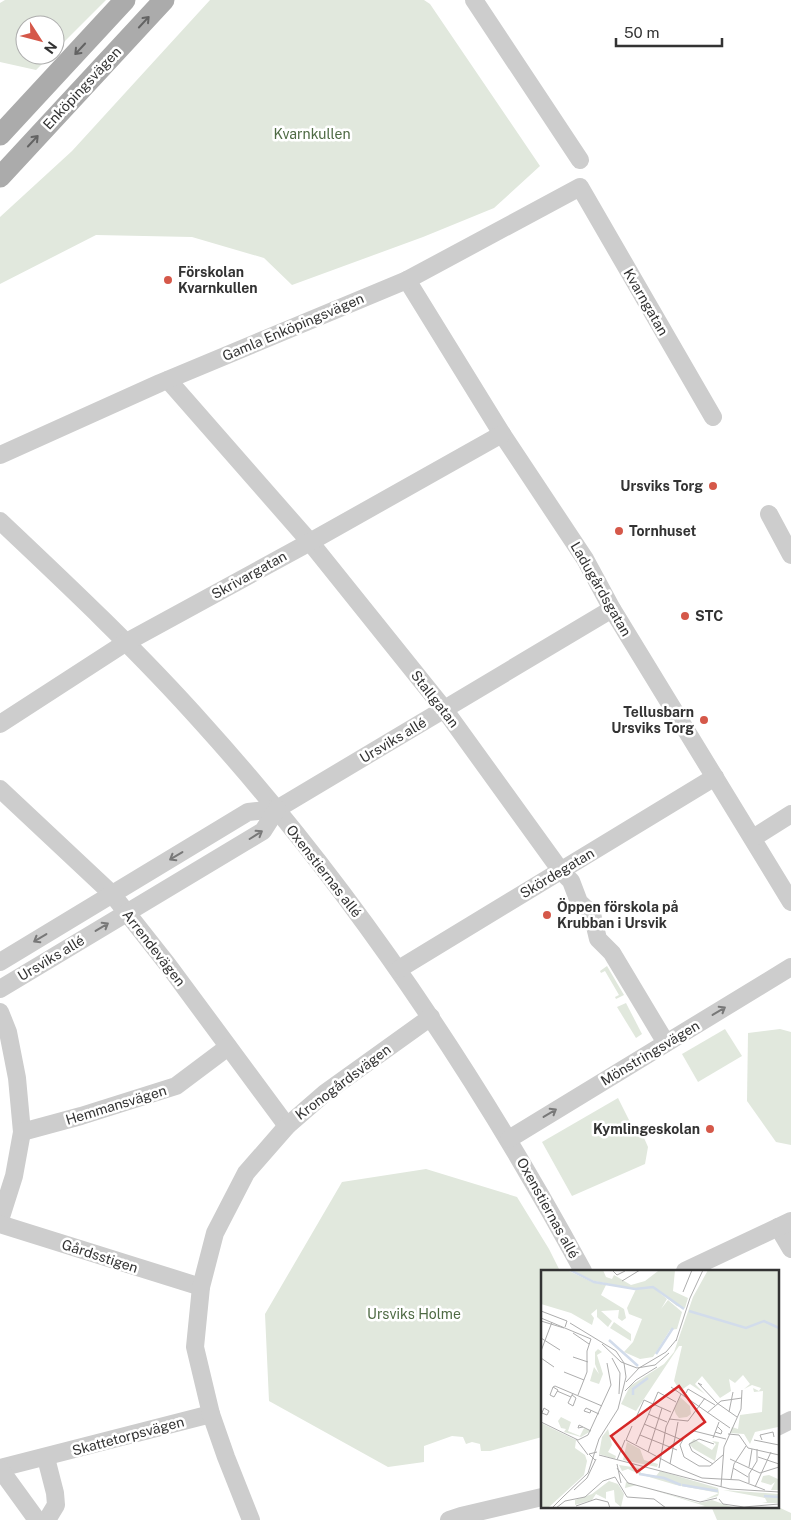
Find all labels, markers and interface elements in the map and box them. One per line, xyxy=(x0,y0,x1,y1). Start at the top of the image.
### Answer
north arrow xyxy=(15,15,65,65)
scale bar xyxy=(616,15,722,47)
one-way arrow xyxy=(138,16,150,28)
text: 50 m xyxy=(624,24,659,41)
text: N xyxy=(41,39,60,57)
one-way arrow xyxy=(74,42,86,55)
street label: Enköpingsvägen xyxy=(40,44,124,132)
park label: Kvarnkullen xyxy=(273,126,351,142)
one-way arrow xyxy=(27,135,39,147)
place label: Förskolan Kvarnkullen xyxy=(178,264,258,296)
street label: Kvarngatan xyxy=(620,266,672,338)
marker: Förskolan Kvarnkullen xyxy=(162,274,174,286)
street label: Gamla Enköpingsvägen xyxy=(220,290,366,364)
place label: Ursviks Torg xyxy=(620,478,703,494)
marker: Ursviks Torg xyxy=(707,480,719,492)
place label: Tornhuset xyxy=(629,523,697,539)
marker: Tornhuset xyxy=(613,525,625,537)
street label: Ladugårdsgatan xyxy=(568,539,634,639)
street label: Skrivargatan xyxy=(209,548,289,602)
place label: STC xyxy=(695,608,723,624)
marker: STC xyxy=(679,610,691,622)
street label: Stallgatan xyxy=(408,667,462,731)
place label: Tellusbarn Ursviks Torg xyxy=(611,704,694,736)
street label: Ursviks allé xyxy=(357,714,429,766)
marker: Tellusbarn Ursviks Torg xyxy=(698,714,710,726)
street label: Oxenstiernas allé xyxy=(283,822,365,920)
one-way arrow xyxy=(249,830,263,840)
street label: Skördegatan xyxy=(517,845,597,901)
one-way arrow xyxy=(170,851,184,861)
place label: Öppen förskola på Krubban i Ursvik xyxy=(557,898,679,931)
street label: Arrendevägen xyxy=(119,907,189,989)
marker: Öppen förskola på Krubban i Ursvik xyxy=(541,909,553,921)
one-way arrow xyxy=(94,922,108,932)
street label: Ursviks allé xyxy=(15,932,87,984)
one-way arrow xyxy=(34,933,48,943)
one-way arrow xyxy=(711,1005,725,1015)
street label: Mönstringsvägen xyxy=(598,1017,702,1089)
street label: Kronogårdsvägen xyxy=(292,1041,394,1123)
street label: Hemmansvägen xyxy=(64,1082,168,1128)
one-way arrow xyxy=(543,1108,557,1118)
place label: Kymlingeskolan xyxy=(593,1121,700,1137)
marker: Kymlingeskolan xyxy=(704,1123,716,1135)
street label: Oxenstiernas allé xyxy=(514,1155,582,1261)
street label: Gårdsstigen xyxy=(60,1236,140,1276)
inset map xyxy=(541,1270,778,1508)
park label: Ursviks Holme xyxy=(367,1306,461,1322)
street label: Skattetorpsvägen xyxy=(70,1413,186,1459)

